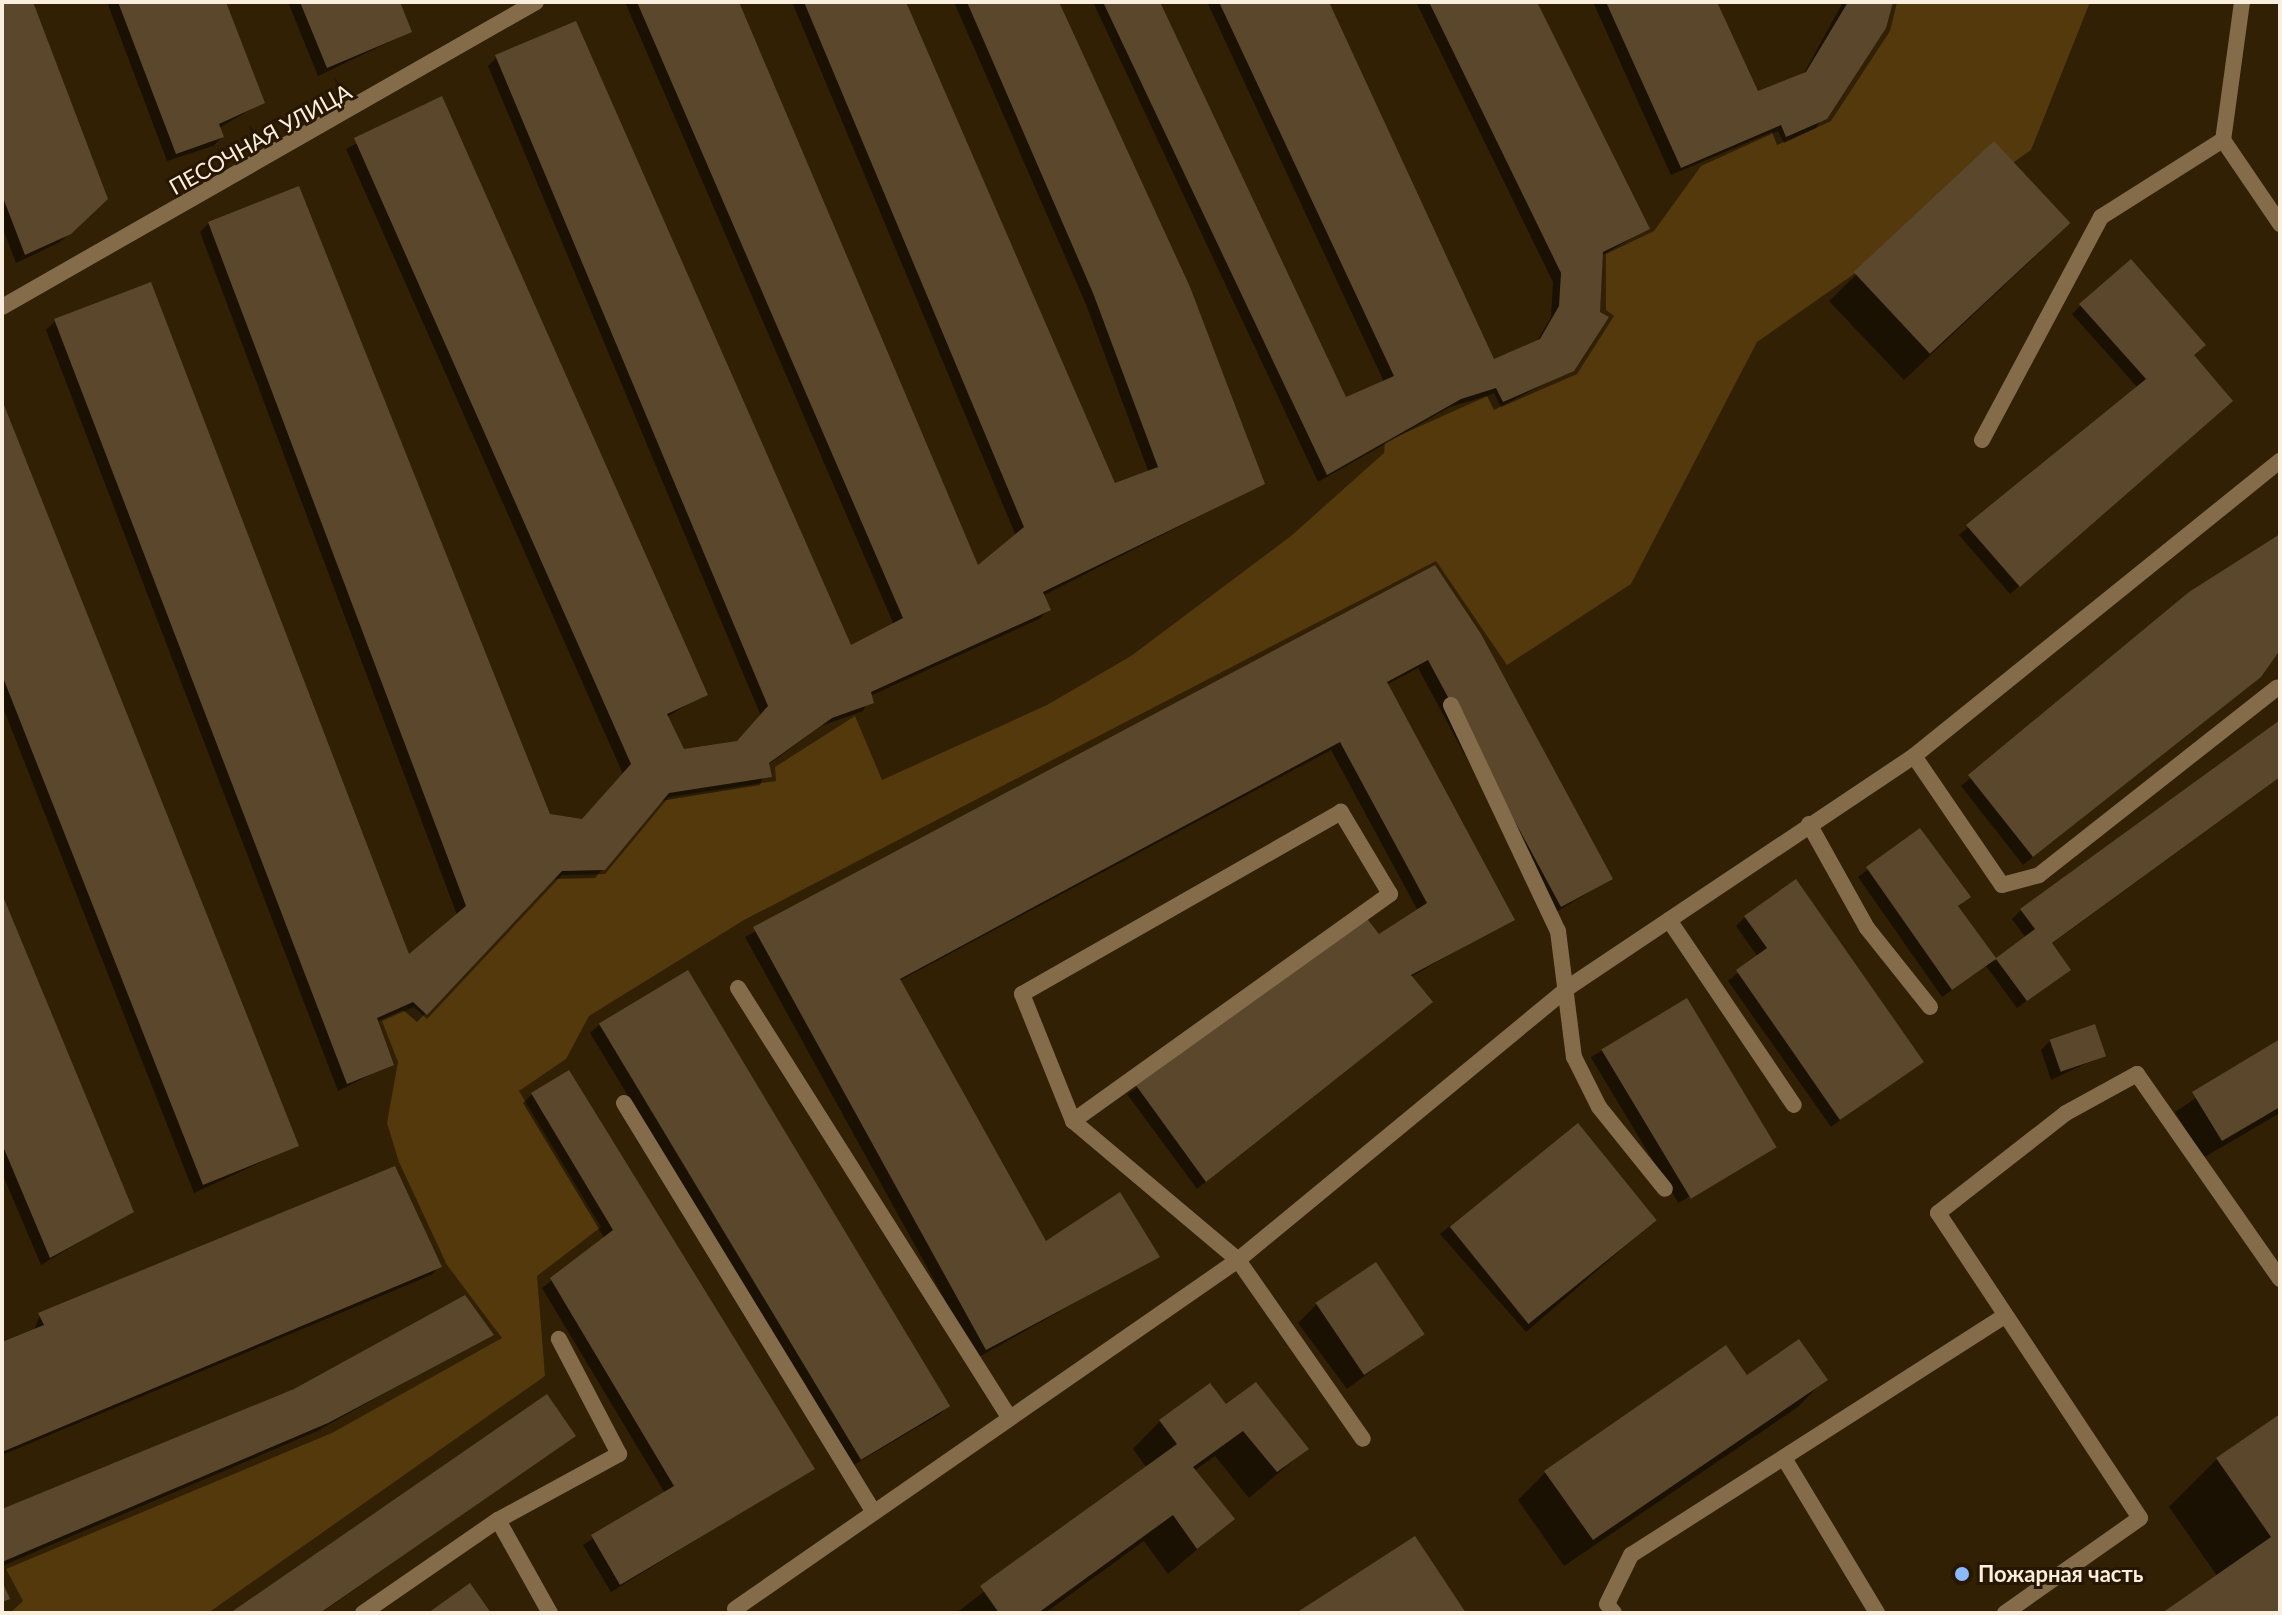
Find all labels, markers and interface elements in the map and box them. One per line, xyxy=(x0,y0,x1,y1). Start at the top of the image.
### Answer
street label: ПЕСОЧНАЯ УЛИЦА xyxy=(164,78,356,200)
place label: Пожарная часть xyxy=(1978,1561,2143,1587)
marker: Пожарная часть xyxy=(1953,1565,1971,1583)

